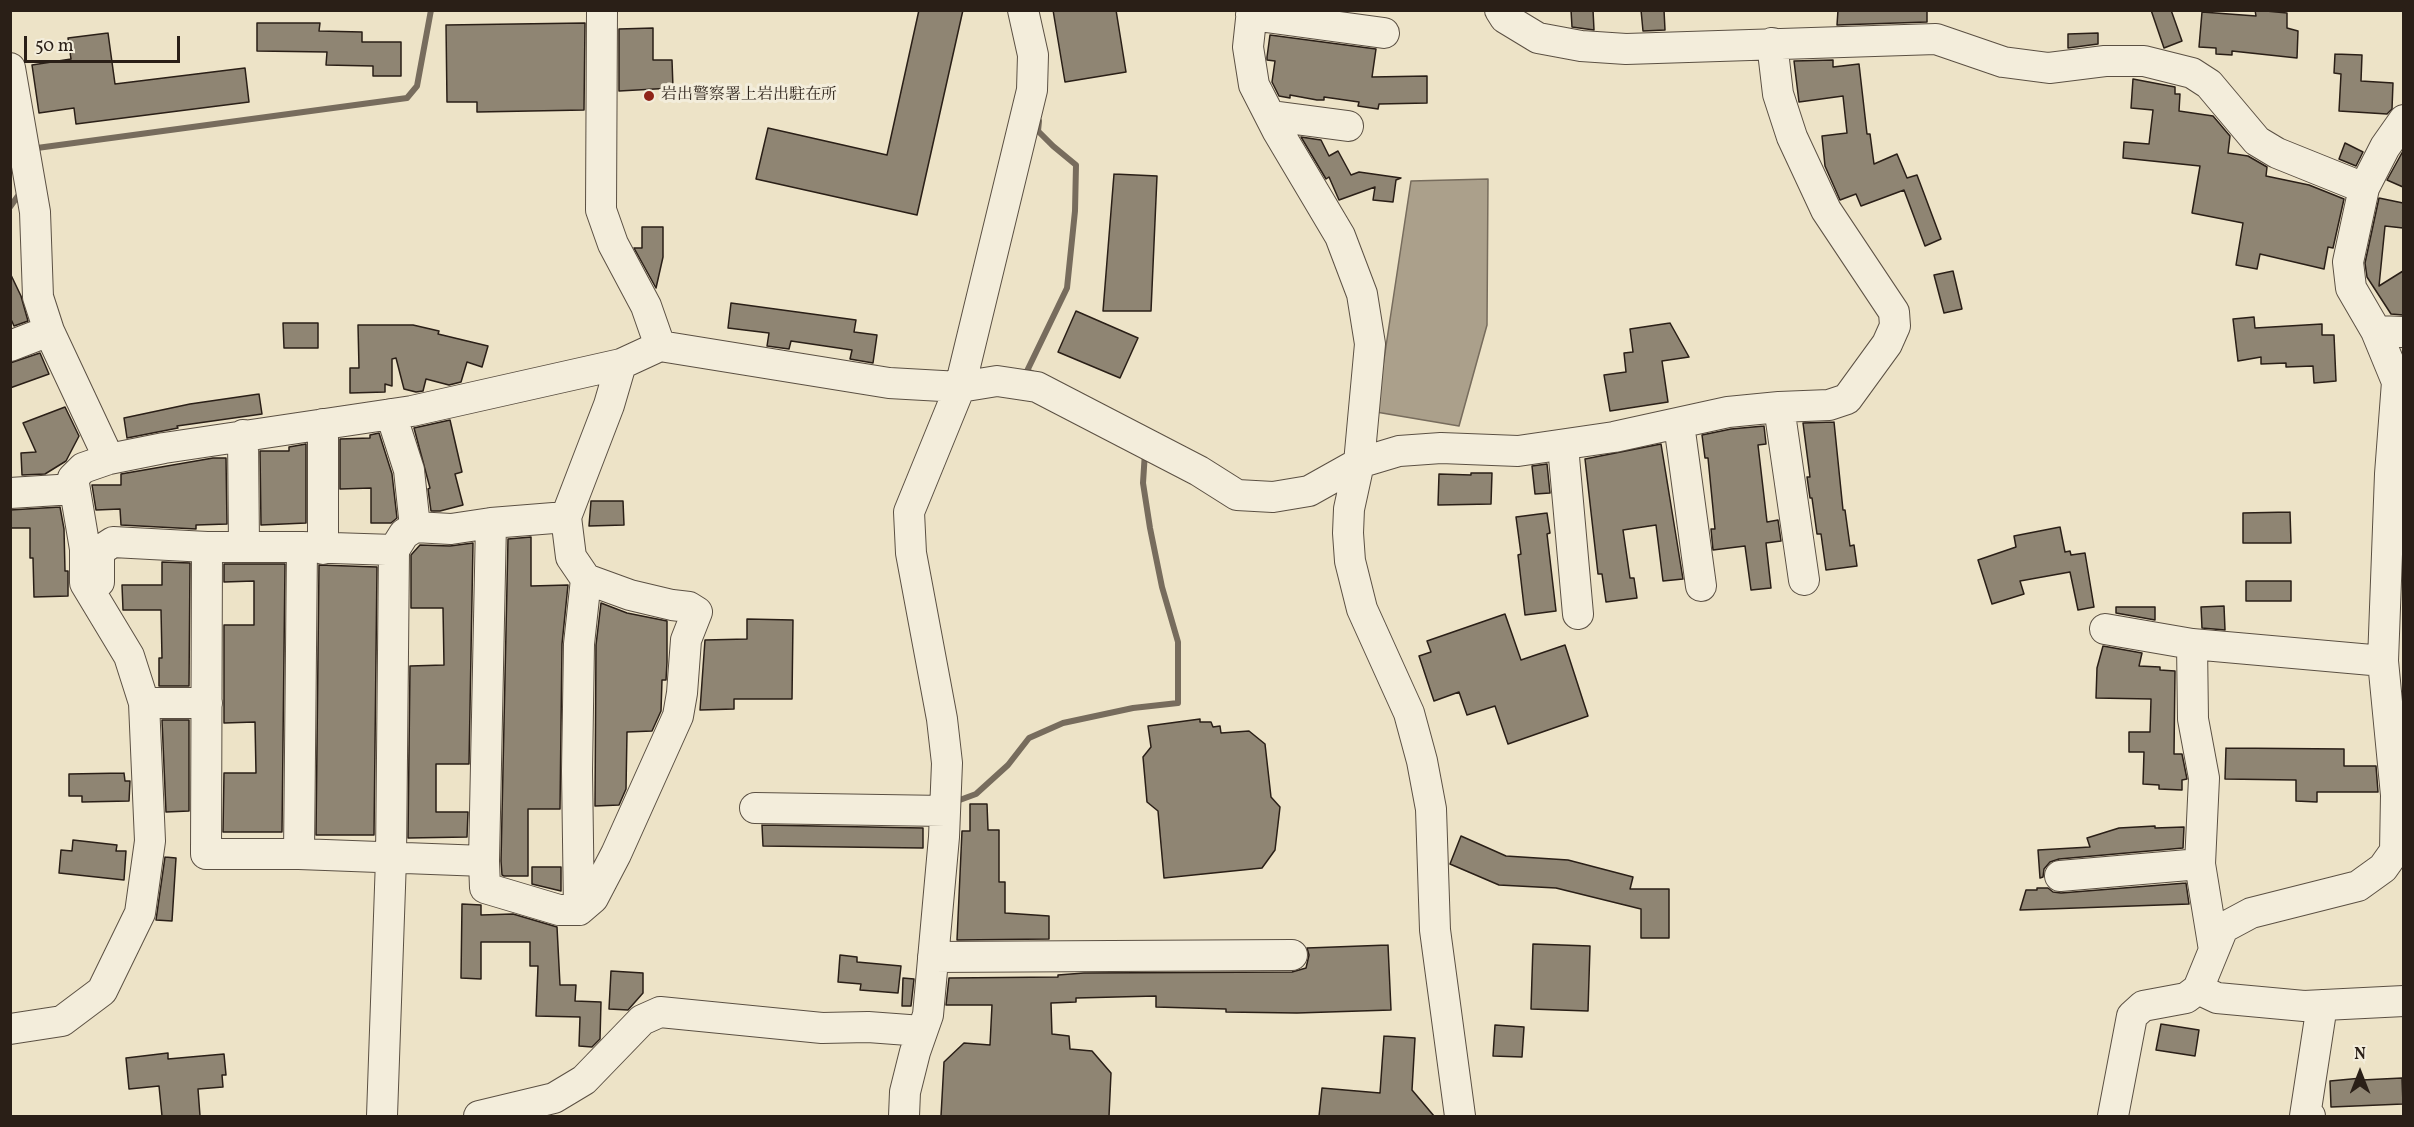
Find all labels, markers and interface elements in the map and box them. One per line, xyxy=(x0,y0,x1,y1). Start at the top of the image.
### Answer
scale bar xyxy=(27,24,183,62)
text: 50 m xyxy=(35,34,74,59)
place label: 岩出警察署上岩出駐在所 xyxy=(661,86,837,106)
marker: 岩出警察署上岩出駐在所 xyxy=(642,89,656,103)
north arrow xyxy=(2330,1043,2390,1103)
text: N xyxy=(2354,1044,2366,1066)

